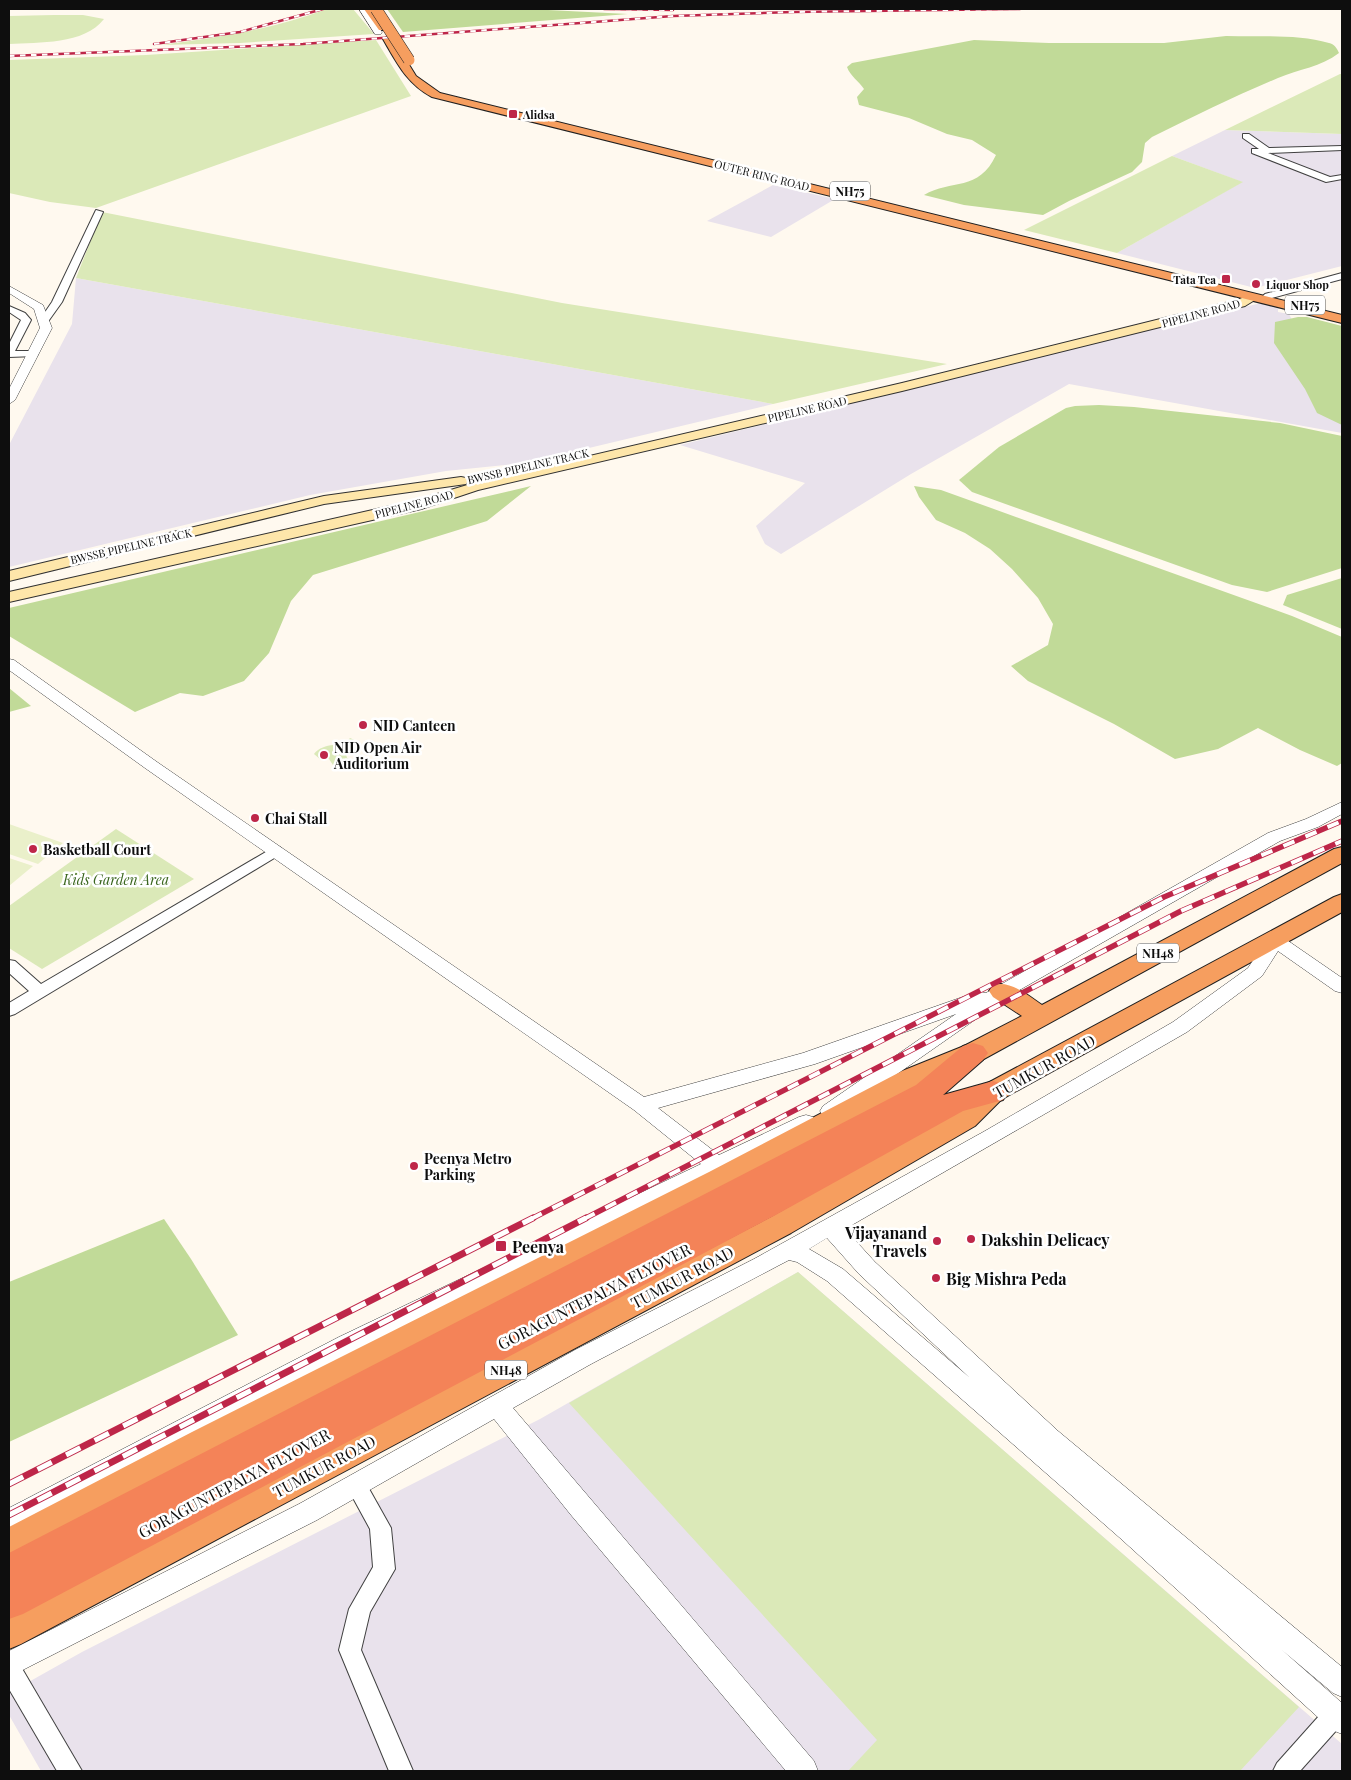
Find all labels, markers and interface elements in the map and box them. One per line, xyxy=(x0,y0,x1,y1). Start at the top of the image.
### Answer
place label: Alidsa xyxy=(522,107,555,122)
marker: Alidsa xyxy=(507,108,519,120)
street label: OUTER RING ROAD xyxy=(713,156,811,194)
road number: NH75 xyxy=(830,182,870,200)
place label: Tata Tea xyxy=(1173,272,1216,287)
marker: Tata Tea xyxy=(1220,273,1232,285)
place label: Liquor Shop xyxy=(1266,277,1329,292)
marker: Liquor Shop xyxy=(1250,278,1262,290)
street label: PIPELINE ROAD xyxy=(1160,295,1242,331)
road number: NH75 xyxy=(1285,296,1325,314)
street label: PIPELINE ROAD xyxy=(766,393,848,425)
street label: BWSSB PIPELINE TRACK xyxy=(466,445,591,487)
street label: PIPELINE ROAD xyxy=(373,486,455,522)
street label: BWSSB PIPELINE TRACK xyxy=(69,525,194,567)
place label: NID Canteen xyxy=(373,716,456,735)
marker: NID Canteen xyxy=(357,719,369,731)
place label: NID Open Air Auditorium xyxy=(333,738,422,773)
marker: NID Open Air Auditorium xyxy=(318,749,330,761)
place label: Chai Stall xyxy=(265,809,328,828)
marker: Chai Stall xyxy=(249,812,261,824)
place label: Basketball Court xyxy=(43,840,151,859)
marker: Basketball Court xyxy=(27,843,39,855)
park label: Kids Garden Area xyxy=(62,870,169,889)
road number: NH48 xyxy=(1137,944,1179,962)
street label: TUMKUR ROAD xyxy=(989,1029,1099,1103)
place label: Peenya Metro Parking xyxy=(424,1149,512,1184)
marker: Peenya Metro Parking xyxy=(408,1160,420,1172)
place label: Vijayanand Travels xyxy=(844,1222,927,1261)
place label: Dakshin Delicacy xyxy=(981,1229,1110,1250)
marker: Dakshin Delicacy xyxy=(965,1233,977,1245)
marker: Vijayanand Travels xyxy=(931,1235,943,1247)
place label: Peenya xyxy=(512,1236,565,1257)
street label: GORAGUNTEPALYA FLYOVER xyxy=(494,1238,695,1354)
marker: Peenya xyxy=(494,1239,508,1253)
street label: TUMKUR ROAD xyxy=(627,1241,737,1313)
place label: Big Mishra Peda xyxy=(946,1268,1067,1289)
marker: Big Mishra Peda xyxy=(930,1272,942,1284)
road number: NH48 xyxy=(485,1360,527,1380)
street label: GORAGUNTEPALYA FLYOVER xyxy=(135,1423,334,1543)
street label: TUMKUR ROAD xyxy=(269,1430,379,1502)

